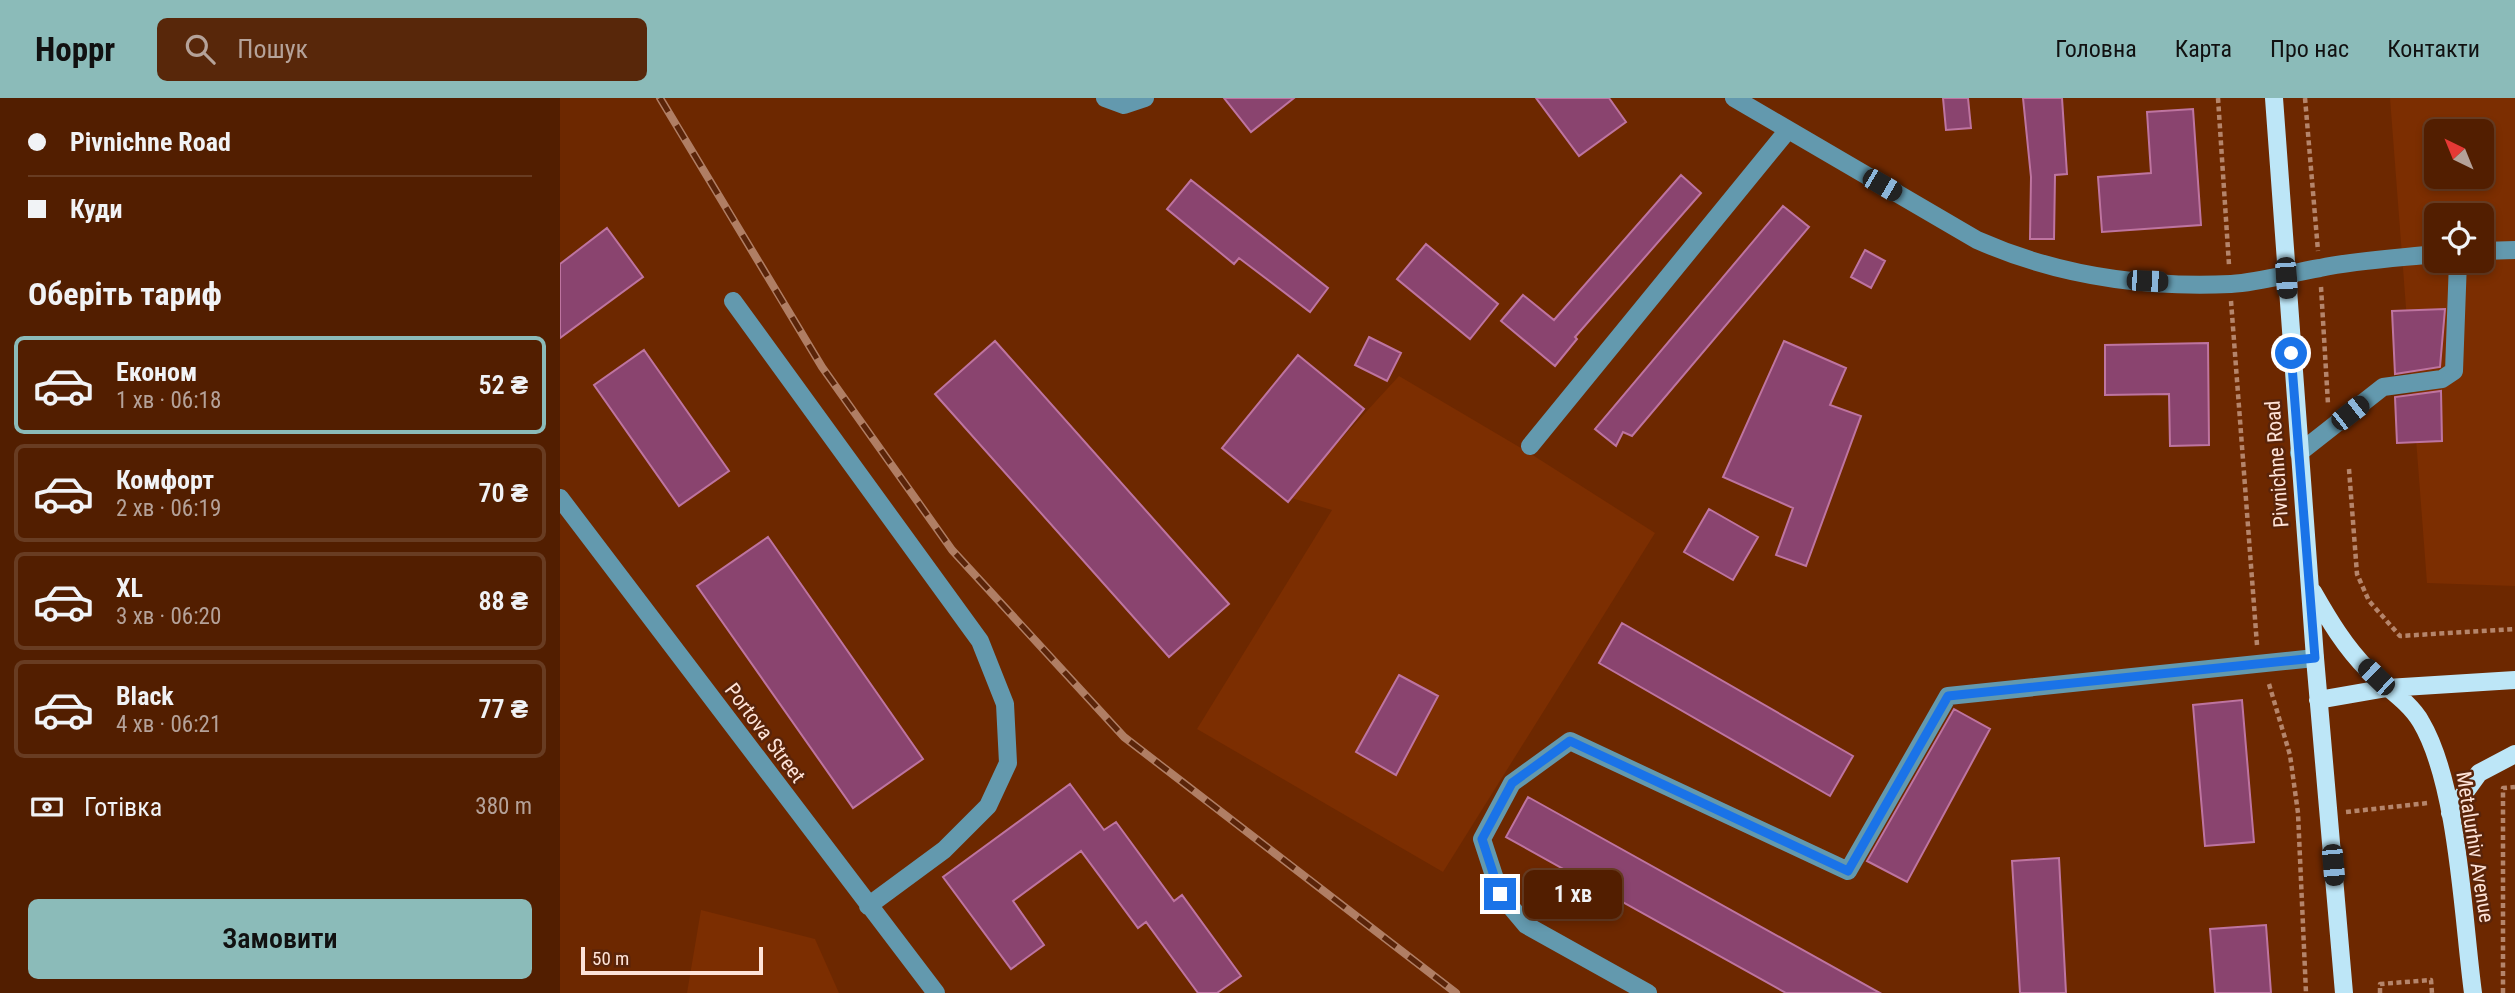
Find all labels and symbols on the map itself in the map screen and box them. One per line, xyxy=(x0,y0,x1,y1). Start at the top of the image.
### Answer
north arrow xyxy=(2424,119,2494,189)
car xyxy=(1859,165,1906,205)
car xyxy=(2275,256,2298,300)
car xyxy=(2126,270,2169,292)
route start xyxy=(2275,337,2307,369)
car xyxy=(2327,392,2374,434)
street label: Pivnichne Road xyxy=(2261,400,2293,528)
car xyxy=(2354,655,2399,699)
street label: Portova Street xyxy=(720,679,810,787)
street label: Metalurhiv Avenue xyxy=(2451,770,2499,924)
car xyxy=(2321,843,2346,887)
callout: 1 хв xyxy=(1524,870,1622,918)
route end xyxy=(1484,878,1516,910)
scale bar xyxy=(581,944,763,976)

